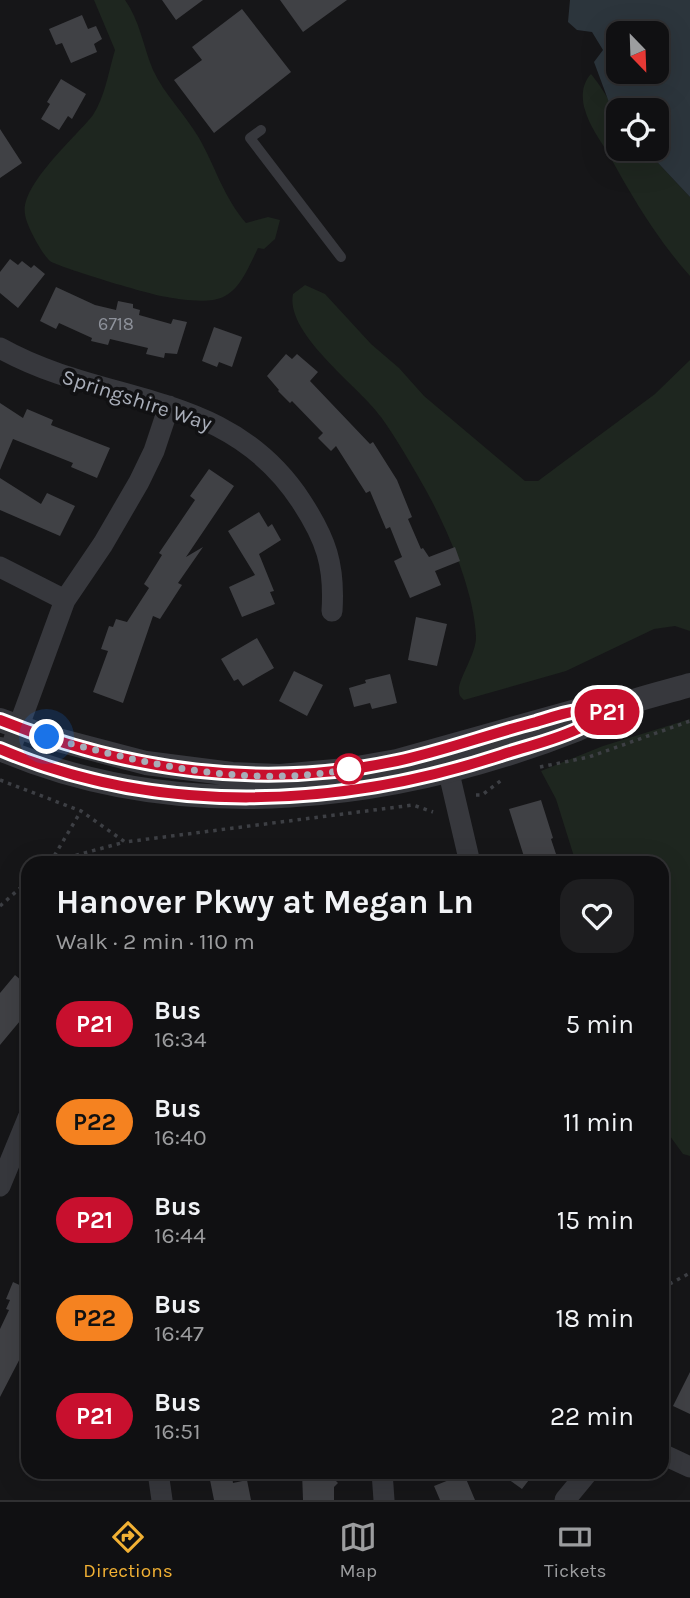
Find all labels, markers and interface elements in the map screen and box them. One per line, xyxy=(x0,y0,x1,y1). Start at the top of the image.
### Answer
north arrow xyxy=(606,21,668,84)
map controls xyxy=(606,21,669,161)
button: locate xyxy=(606,98,669,161)
house number: 6718 xyxy=(98,313,134,335)
street label: Springshire Way xyxy=(59,364,215,436)
line badge: P21 xyxy=(567,689,647,735)
text: P21 xyxy=(588,698,626,726)
your location xyxy=(29,719,64,754)
unlabelled marker xyxy=(334,754,364,784)
button: heart xyxy=(560,879,634,953)
text: Hanover Pkwy at Megan Ln xyxy=(56,883,474,921)
text: Walk · 2 min · 110 m xyxy=(56,928,255,955)
text: Bus xyxy=(154,995,201,1026)
text: 5 min xyxy=(565,1009,634,1040)
text: P21 xyxy=(76,1010,113,1038)
text: 16:34 xyxy=(154,1026,207,1053)
text: Bus xyxy=(154,1093,201,1124)
text: 11 min xyxy=(563,1107,634,1138)
text: P22 xyxy=(73,1108,116,1136)
text: 16:40 xyxy=(154,1124,207,1151)
text: Bus xyxy=(154,1191,201,1222)
text: 15 min xyxy=(557,1205,634,1236)
text: P21 xyxy=(76,1206,113,1234)
text: 16:44 xyxy=(154,1222,206,1249)
text: Bus xyxy=(154,1289,201,1320)
text: 18 min xyxy=(555,1303,634,1334)
text: P22 xyxy=(73,1304,116,1332)
text: 16:47 xyxy=(154,1320,204,1347)
text: Bus xyxy=(154,1387,201,1418)
text: 22 min xyxy=(550,1401,634,1432)
text: P21 xyxy=(76,1402,113,1430)
text: 16:51 xyxy=(154,1418,201,1445)
tab: Directions xyxy=(83,1518,173,1582)
tab: Map xyxy=(339,1518,377,1582)
tab: Tickets xyxy=(544,1518,607,1582)

